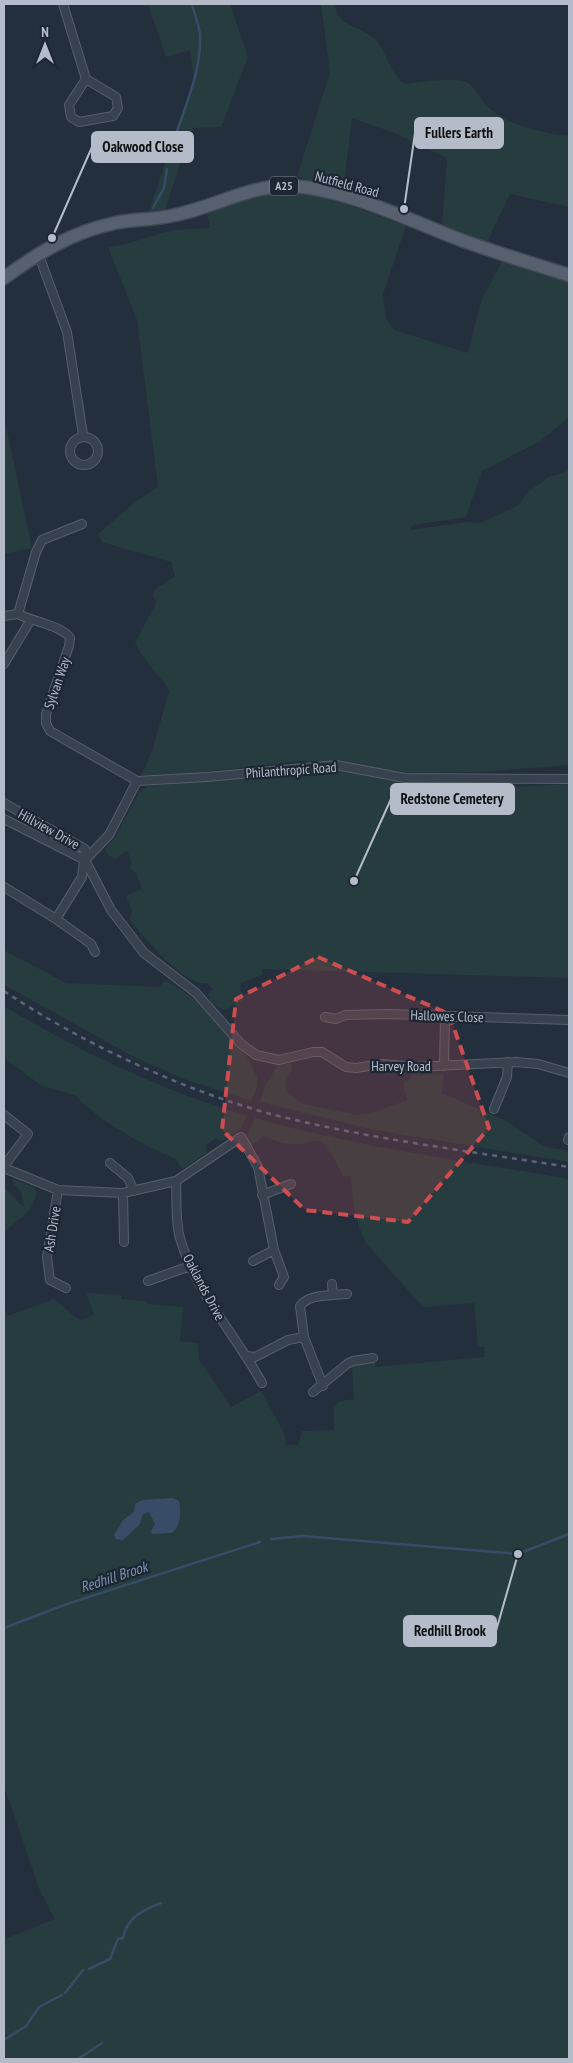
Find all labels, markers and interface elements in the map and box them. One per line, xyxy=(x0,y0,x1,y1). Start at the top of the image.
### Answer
north arrow xyxy=(20,20,70,70)
text: N xyxy=(41,23,49,41)
callout: Fullers Earth xyxy=(415,118,503,148)
text: Fullers Earth xyxy=(425,123,493,142)
callout: Oakwood Close xyxy=(92,132,193,162)
text: Oakwood Close xyxy=(102,137,184,156)
street label: Nutfield Road xyxy=(313,167,381,201)
road number: A25 xyxy=(270,177,298,196)
street label: Sylvan Way xyxy=(40,654,75,712)
street label: Philanthropic Road xyxy=(245,758,337,782)
callout: Redstone Cemetery xyxy=(391,784,514,814)
text: Redstone Cemetery xyxy=(401,789,504,808)
street label: Hillview Drive xyxy=(15,805,83,853)
street label: Hallowes Close xyxy=(410,1006,484,1026)
street label: Harvey Road xyxy=(371,1057,431,1075)
street label: Ash Drive xyxy=(40,1205,65,1253)
street label: Oaklands Drive xyxy=(179,1251,229,1324)
water label: Redhill Brook xyxy=(78,1556,152,1596)
callout: Redhill Brook xyxy=(404,1616,496,1646)
text: Redhill Brook xyxy=(414,1621,487,1640)

